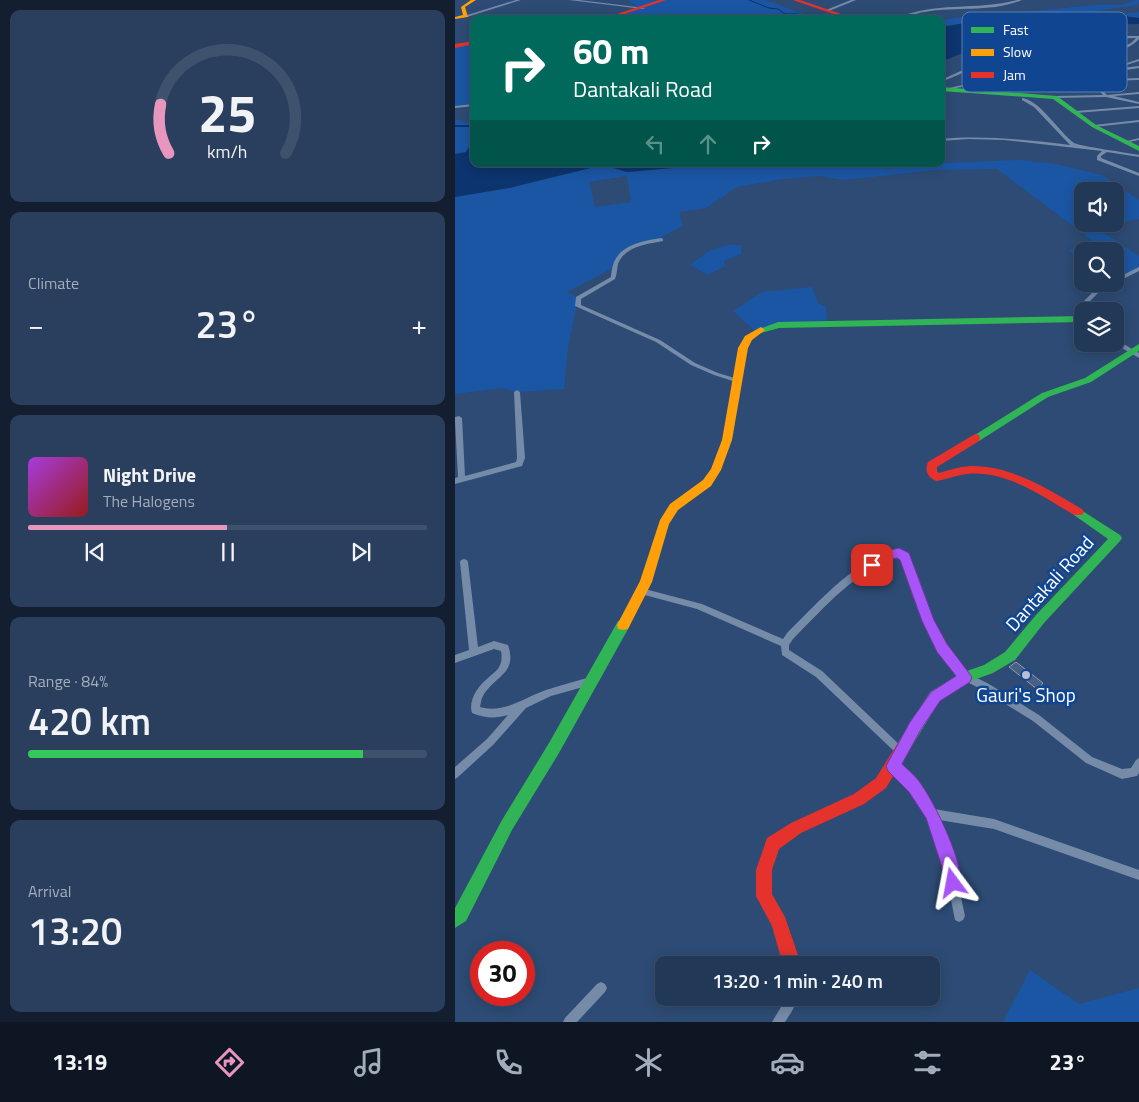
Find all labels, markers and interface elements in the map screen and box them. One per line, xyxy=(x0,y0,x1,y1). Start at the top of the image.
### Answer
legend xyxy=(962,12,1127,92)
text: Fast xyxy=(1003,19,1028,40)
text: 60 m xyxy=(573,24,649,78)
icon: right xyxy=(490,35,555,100)
text: Slow xyxy=(1003,41,1032,62)
text: Jam xyxy=(1003,64,1026,85)
text: Dantakali Road xyxy=(573,72,713,106)
text: 25 xyxy=(198,73,257,152)
icon: left xyxy=(641,130,669,158)
icon: ahead xyxy=(694,130,722,158)
icon: right xyxy=(747,130,775,158)
text: km/h xyxy=(207,138,248,165)
map controls xyxy=(1074,182,1124,352)
button: sound xyxy=(1074,182,1124,232)
button: search xyxy=(1074,242,1124,292)
text: Climate xyxy=(28,271,79,295)
text: 23° xyxy=(196,295,259,353)
button: layers xyxy=(1074,302,1124,352)
text: − xyxy=(28,303,44,346)
text: + xyxy=(411,303,427,346)
text: Night Drive xyxy=(103,460,196,489)
text: The Halogens xyxy=(103,489,195,513)
street label: Dantakali Road xyxy=(998,529,1100,637)
icon: previous xyxy=(81,538,109,566)
icon: pause xyxy=(214,538,242,566)
icon: next xyxy=(347,538,375,566)
pin xyxy=(851,544,893,586)
icon: arrive xyxy=(858,551,886,579)
text: Range · 84% xyxy=(28,669,108,693)
marker: Gauri's Shop xyxy=(1020,669,1032,681)
place label: Gauri's Shop xyxy=(976,680,1076,709)
text: 420 km xyxy=(28,692,151,750)
position arrow xyxy=(926,856,978,908)
text: Arrival xyxy=(28,879,71,903)
text: 13:20 xyxy=(28,902,122,960)
speed limit sign: 30 xyxy=(470,941,535,1006)
text: 13:20 · 1 min · 240 m xyxy=(712,966,883,995)
text: 13:19 xyxy=(52,1045,107,1079)
icon: directions xyxy=(212,1045,247,1080)
icon: music xyxy=(351,1045,386,1080)
icon: phone xyxy=(491,1045,526,1080)
icon: climate xyxy=(631,1045,666,1080)
icon: car xyxy=(770,1045,805,1080)
icon: filters xyxy=(910,1045,945,1080)
text: 23° xyxy=(1050,1045,1087,1079)

